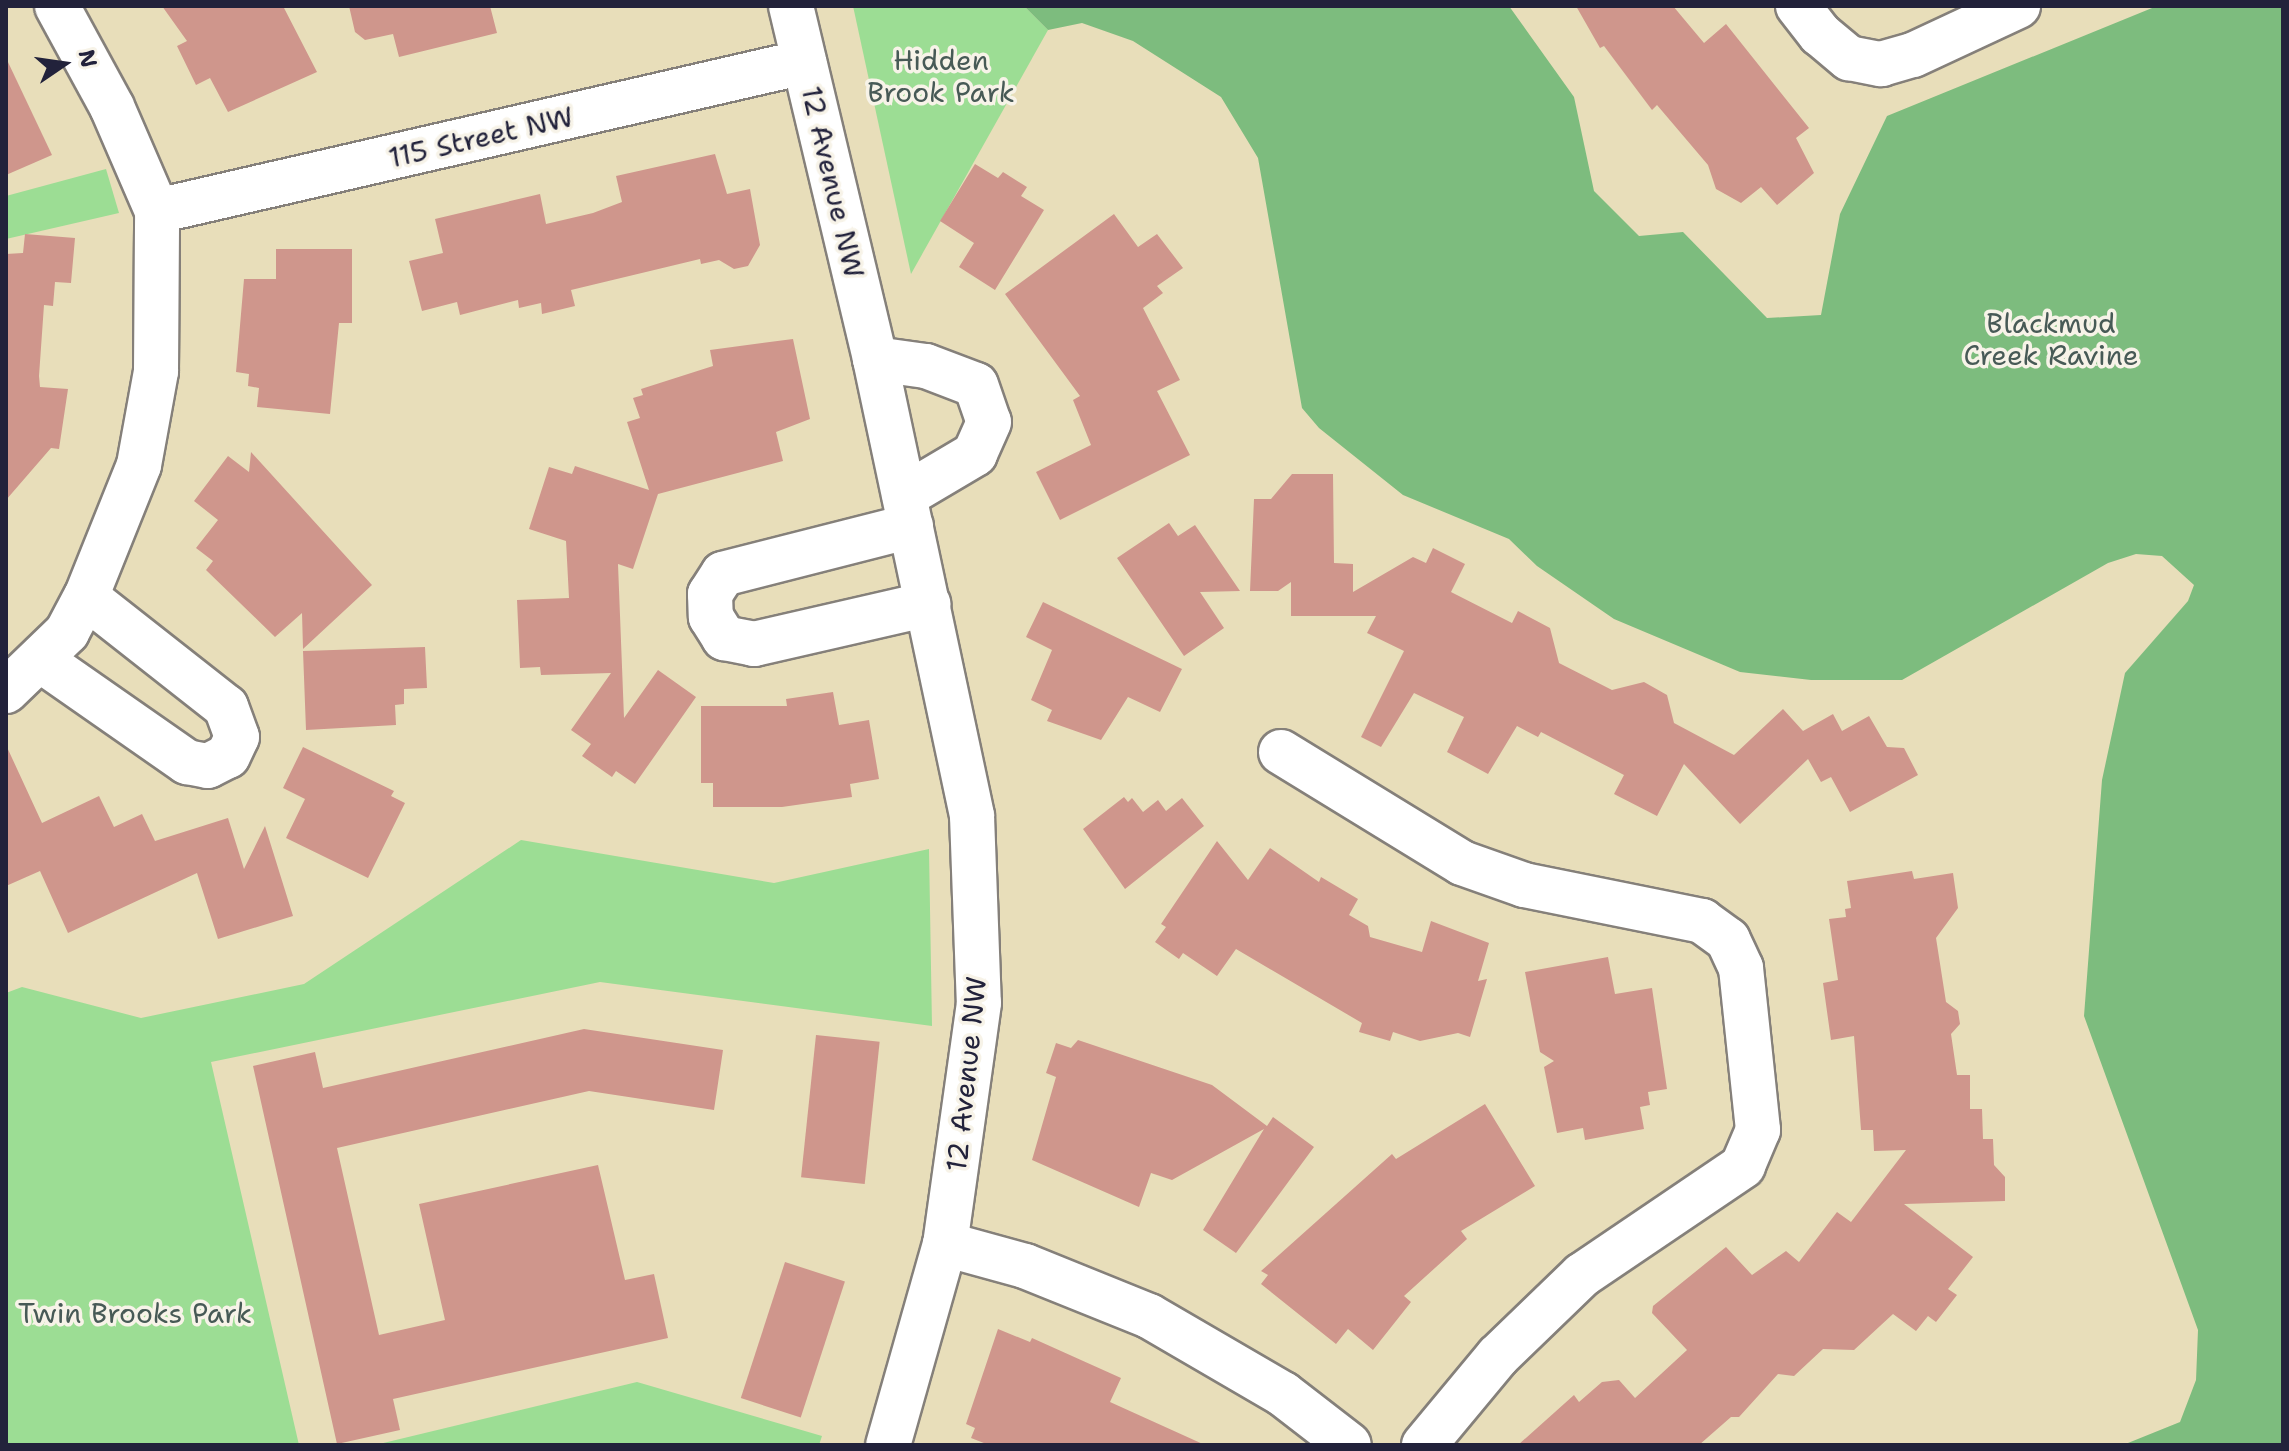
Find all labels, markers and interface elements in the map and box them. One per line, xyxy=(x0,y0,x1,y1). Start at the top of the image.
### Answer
north arrow xyxy=(24,24,104,104)
park label: Hidden Brook Park xyxy=(867,43,1015,109)
text: N xyxy=(72,47,104,70)
street label: 12 Avenue NW xyxy=(795,83,871,281)
street label: 115 Street NW xyxy=(385,99,577,175)
park label: Blackmud Creek Ravine xyxy=(1963,306,2139,372)
street label: 12 Avenue NW xyxy=(939,975,993,1173)
park label: Twin Brooks Park xyxy=(18,1296,252,1330)

